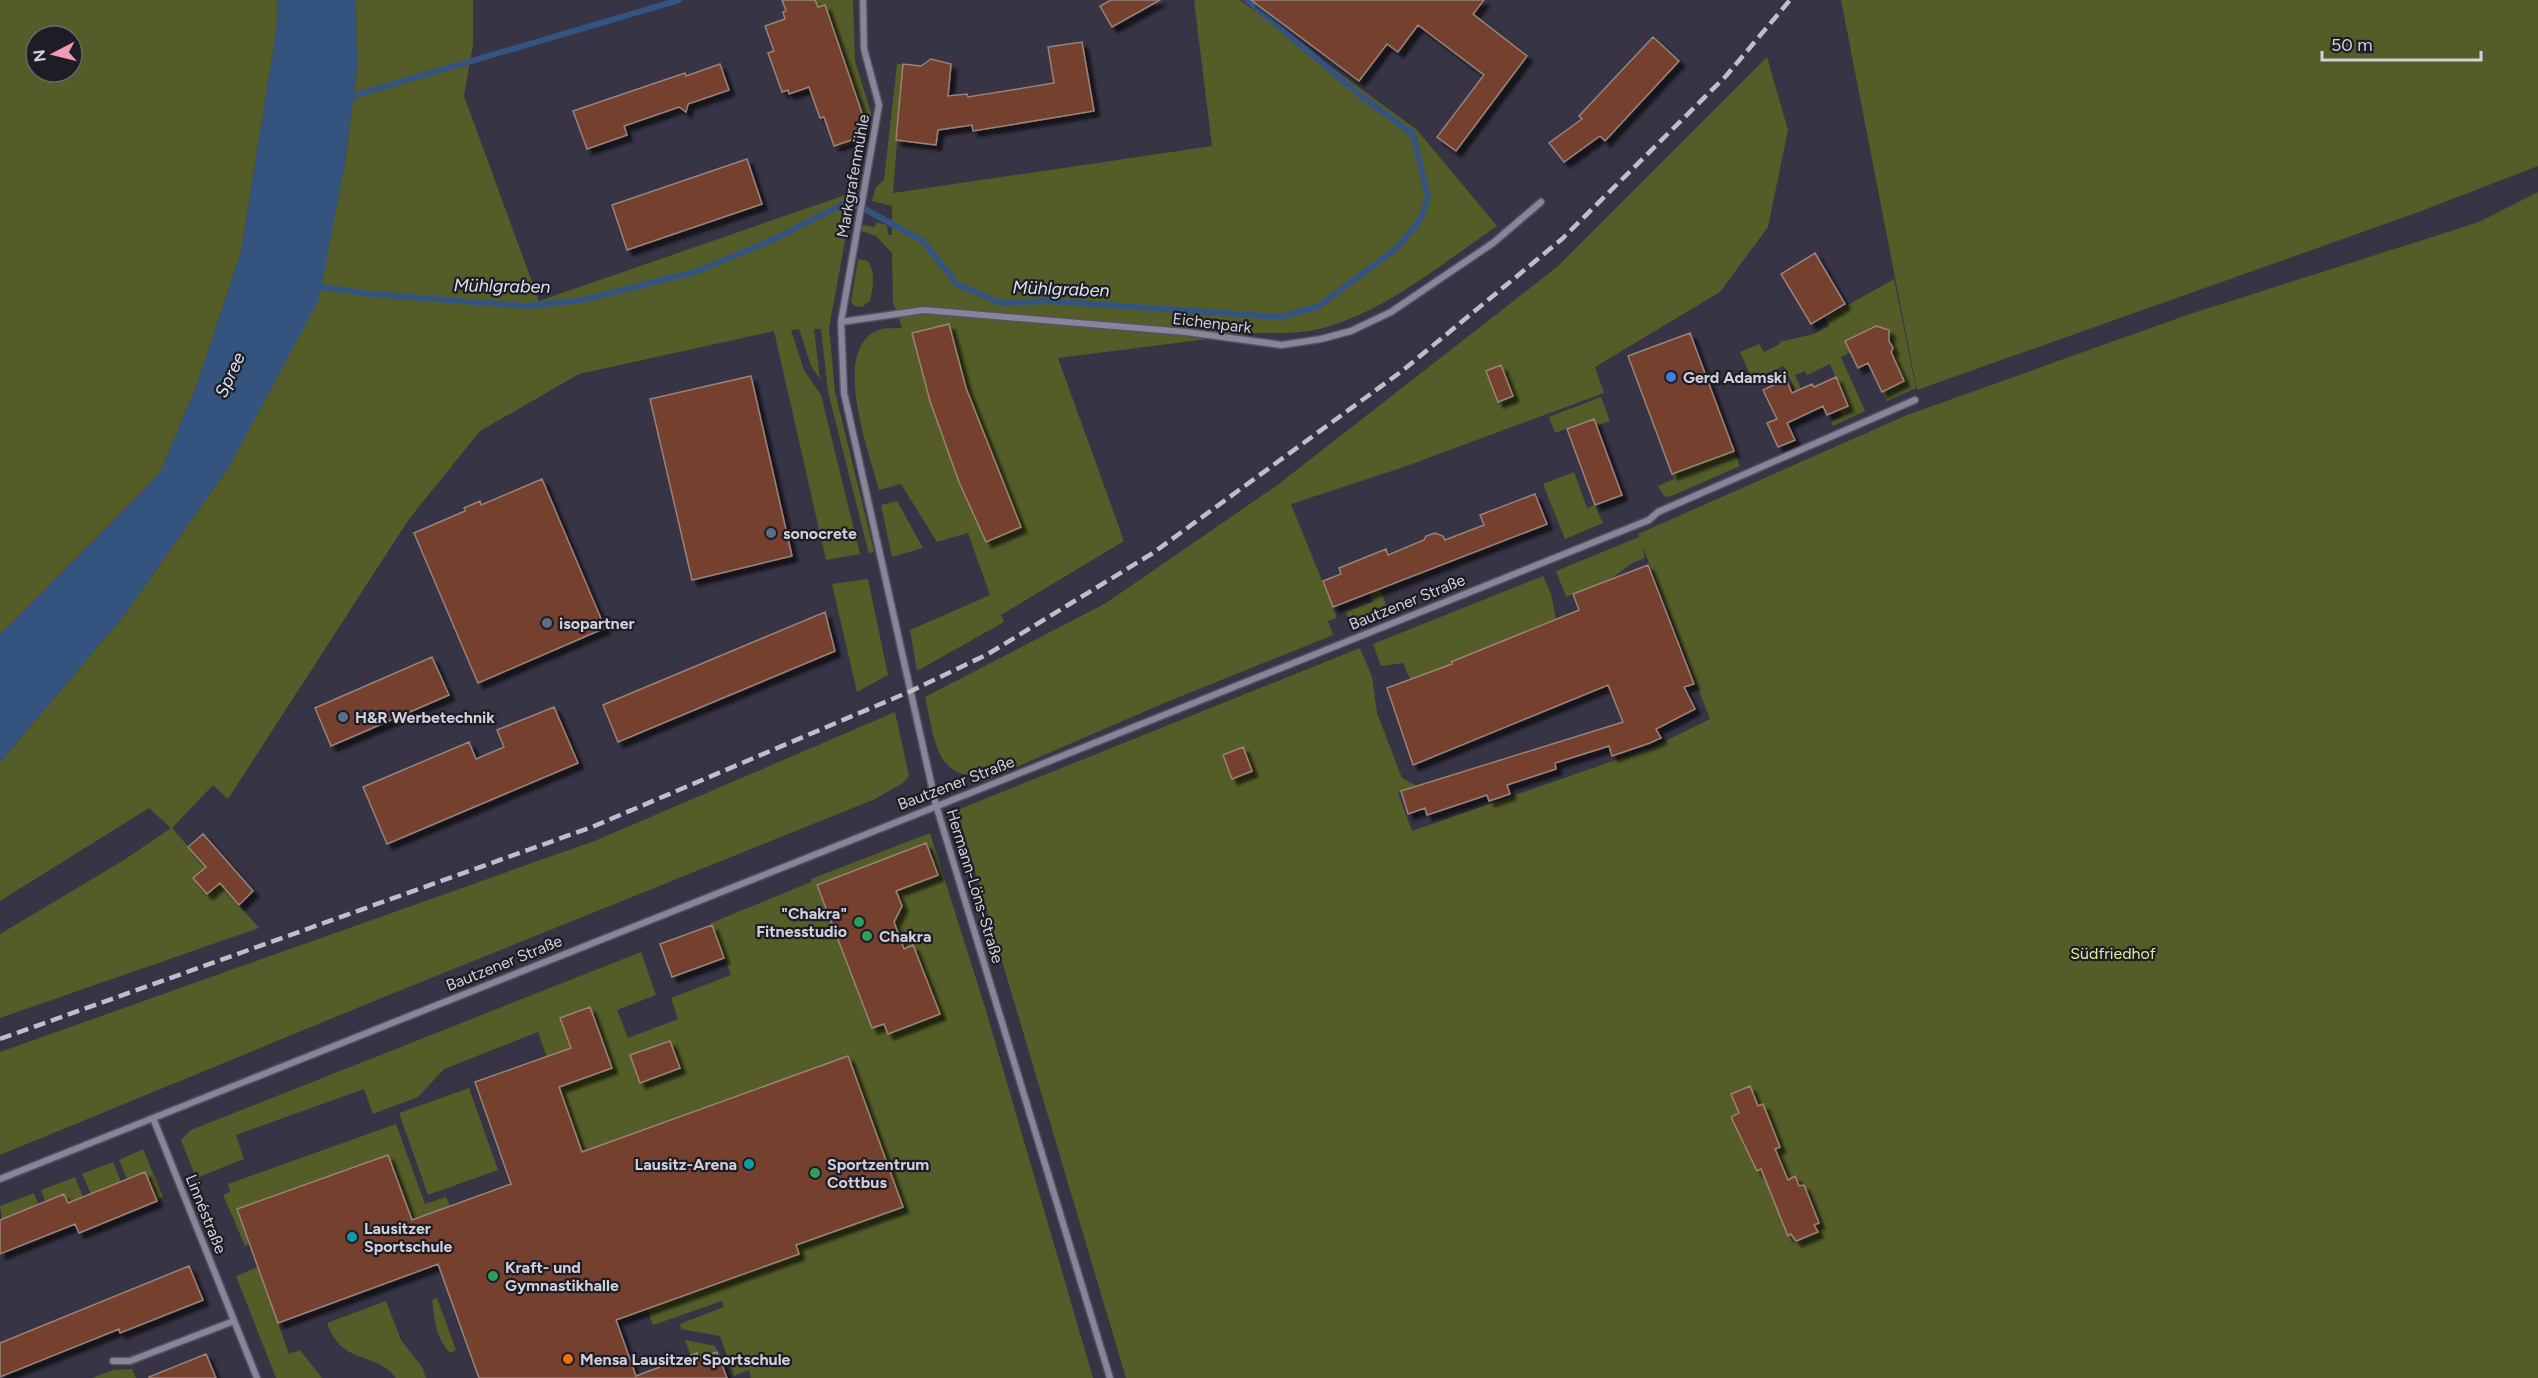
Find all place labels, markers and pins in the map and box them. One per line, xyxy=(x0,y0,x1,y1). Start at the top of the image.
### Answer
place label: Gerd Adamski xyxy=(1683,368,1787,387)
marker: Gerd Adamski xyxy=(1664,370,1678,384)
place label: sonocrete xyxy=(783,524,857,543)
marker: sonocrete xyxy=(764,526,778,540)
place label: isopartner xyxy=(559,614,635,633)
marker: isopartner xyxy=(540,616,554,630)
place label: H&R Werbetechnik xyxy=(355,708,495,727)
marker: H&R Werbetechnik xyxy=(336,710,350,724)
place label: "Chakra" Fitnesstudio xyxy=(756,904,847,941)
marker: "Chakra" Fitnesstudio xyxy=(852,915,866,929)
place label: Chakra xyxy=(879,927,931,946)
marker: Chakra xyxy=(860,929,874,943)
place label: Lausitz-Arena xyxy=(635,1155,737,1174)
place label: Sportzentrum Cottbus xyxy=(827,1155,929,1192)
marker: Lausitz-Arena xyxy=(742,1157,756,1171)
marker: Sportzentrum Cottbus xyxy=(808,1166,822,1180)
place label: Lausitzer Sportschule xyxy=(364,1219,452,1256)
marker: Lausitzer Sportschule xyxy=(345,1230,359,1244)
place label: Kraft- und Gymnastikhalle xyxy=(505,1258,619,1295)
marker: Kraft- und Gymnastikhalle xyxy=(486,1269,500,1283)
place label: Mensa Lausitzer Sportschule xyxy=(580,1350,791,1369)
marker: Mensa Lausitzer Sportschule xyxy=(561,1352,575,1366)

